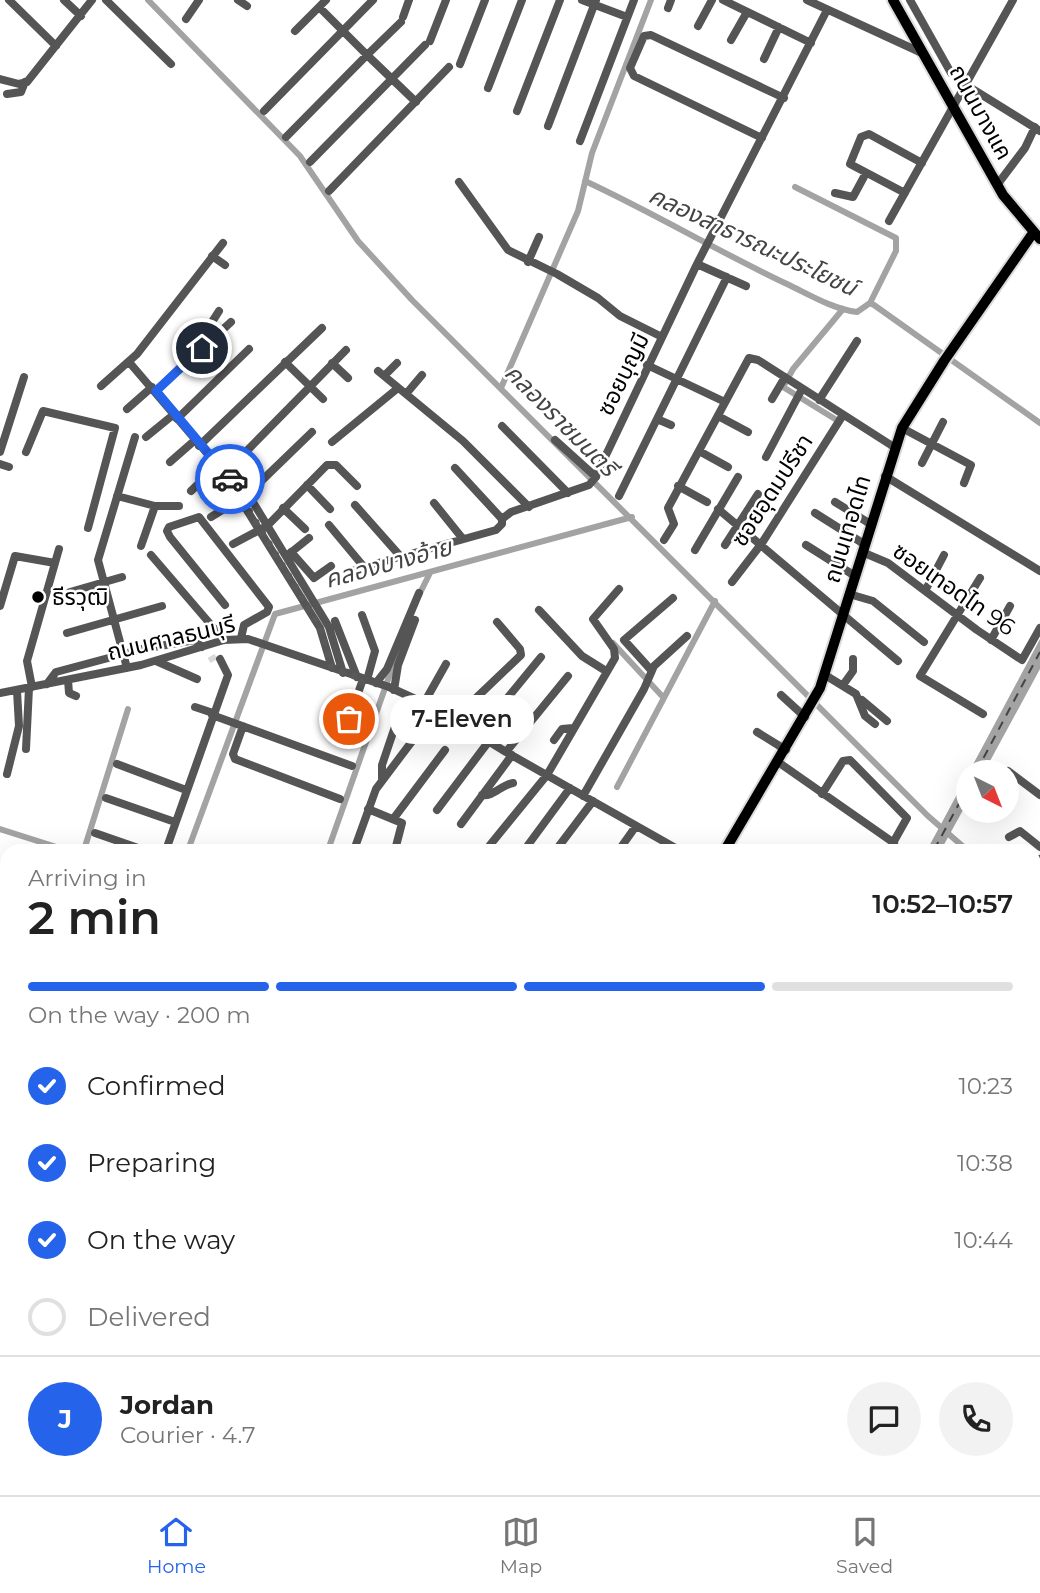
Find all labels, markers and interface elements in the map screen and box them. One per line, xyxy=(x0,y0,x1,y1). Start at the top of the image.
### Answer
street label: ถนนบางแค xyxy=(943,59,1019,165)
water label: คลองสาธารณะประโยชน์ xyxy=(644,180,865,304)
pin xyxy=(172,318,232,378)
street label: ซอยบุญมี xyxy=(591,328,655,420)
icon: home xyxy=(183,329,221,367)
water label: คลองราชมนตรี xyxy=(499,358,626,485)
street label: ซอยอุดมปรีชา xyxy=(725,429,819,551)
courier xyxy=(195,444,265,514)
icon: car xyxy=(211,460,249,498)
street label: ถนนเทอดไท xyxy=(817,472,877,586)
water label: คลองบางอ้าย xyxy=(321,532,456,594)
street label: ซอยเทอดไท 96 xyxy=(887,537,1021,641)
place label: ธีรวุฒิ xyxy=(52,583,108,611)
marker: ธีรวุฒิ xyxy=(30,589,46,605)
street label: ถนนศาลธนบุรี xyxy=(104,610,238,666)
pin xyxy=(319,689,379,749)
callout: 7-Eleven xyxy=(391,694,534,744)
icon: bag xyxy=(330,700,368,738)
text: 7-Eleven xyxy=(412,705,512,733)
north arrow xyxy=(956,760,1018,822)
map controls xyxy=(956,760,1019,823)
text: Arriving in xyxy=(28,864,147,892)
text: 10:52–10:57 xyxy=(872,888,1013,920)
text: 2 min xyxy=(28,889,161,946)
text: On the way · 200 m xyxy=(28,1001,251,1029)
icon: check xyxy=(28,1067,66,1105)
text: Confirmed xyxy=(87,1070,226,1102)
text: 10:23 xyxy=(959,1072,1013,1100)
icon: check xyxy=(28,1144,66,1182)
text: Preparing xyxy=(87,1147,216,1179)
text: 10:38 xyxy=(957,1149,1013,1177)
icon: check xyxy=(28,1221,66,1259)
text: On the way xyxy=(87,1224,235,1256)
text: 10:44 xyxy=(954,1226,1013,1254)
text: Delivered xyxy=(87,1301,211,1333)
button: chat xyxy=(847,1382,921,1456)
button: phone xyxy=(939,1382,1013,1456)
text: Jordan xyxy=(120,1389,214,1421)
text: J xyxy=(58,1403,72,1435)
text: Courier · 4.7 xyxy=(120,1421,256,1449)
tab: Home xyxy=(147,1513,206,1578)
tab: Map xyxy=(500,1513,542,1578)
tab: Saved xyxy=(836,1513,893,1578)

